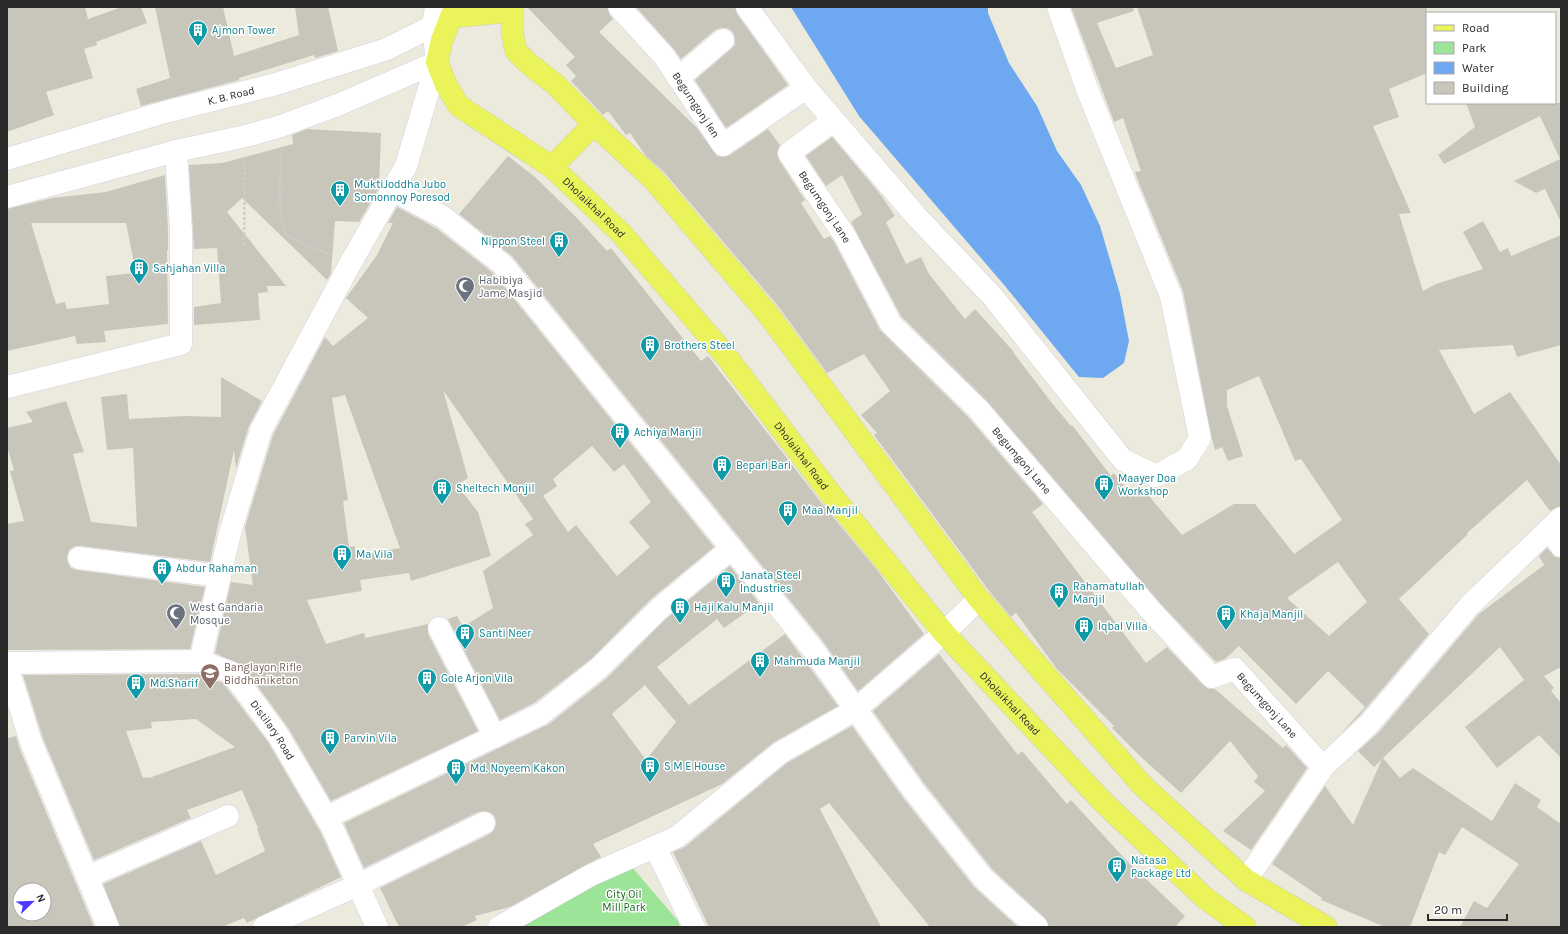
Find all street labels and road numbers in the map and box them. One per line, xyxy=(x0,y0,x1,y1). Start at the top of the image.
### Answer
street label: Begumgonj len xyxy=(670,69,723,140)
street label: K. B. Road xyxy=(206,83,256,108)
street label: Begumgonj Lane xyxy=(796,168,854,245)
street label: Dholaikhal Road xyxy=(560,174,629,240)
street label: Dholaikhal Road xyxy=(772,419,832,492)
street label: Begumgonj Lane xyxy=(990,424,1054,497)
street label: Dholaikhal Road xyxy=(977,669,1043,738)
street label: Begumgonj Lane xyxy=(1234,669,1300,741)
street label: Distilary Road xyxy=(248,697,298,762)

